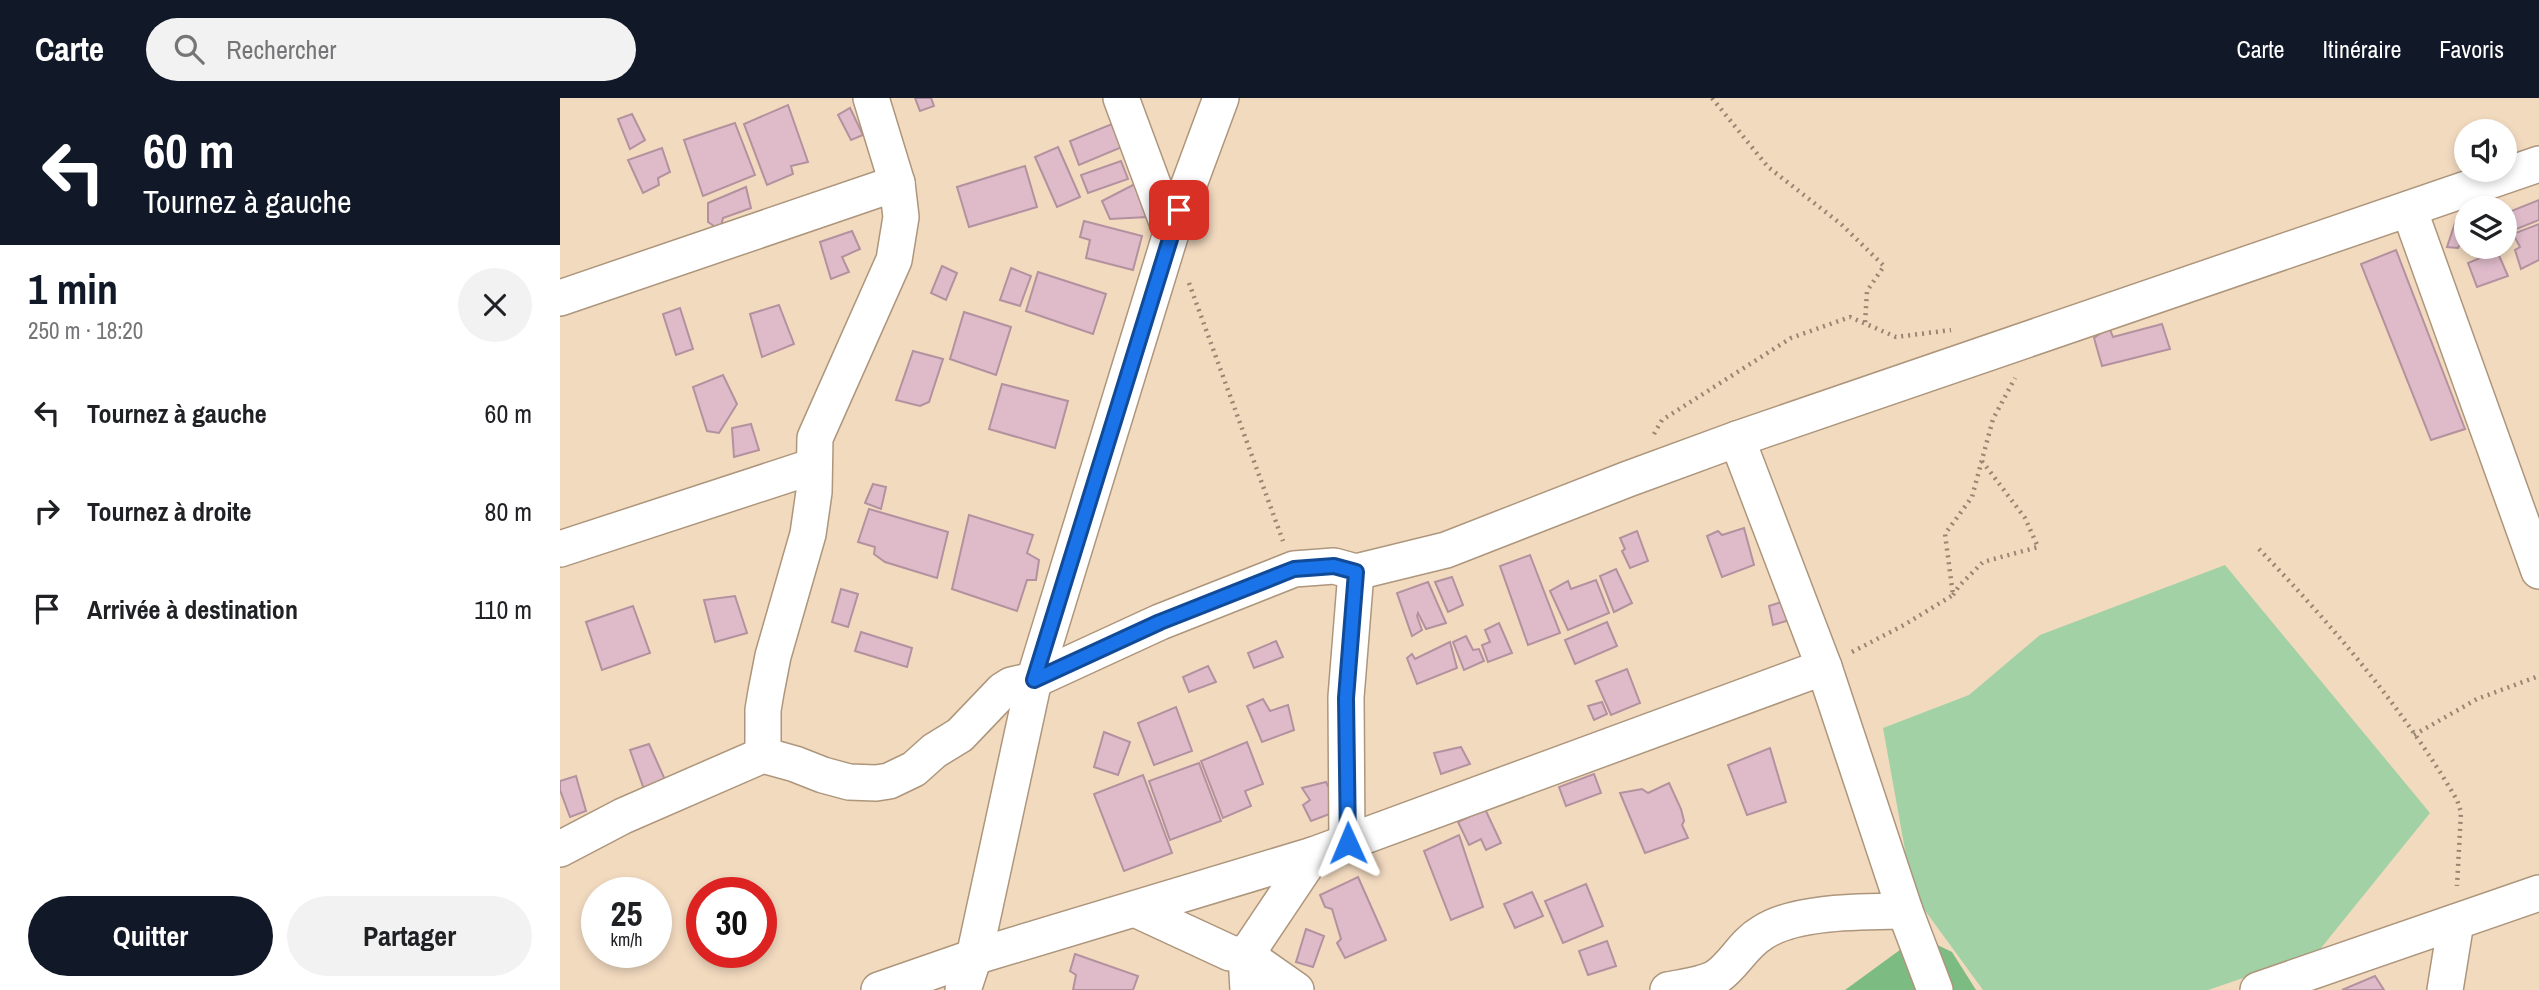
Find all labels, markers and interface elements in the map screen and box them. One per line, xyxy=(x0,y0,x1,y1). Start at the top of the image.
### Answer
search box xyxy=(146,18,636,81)
text: Carte xyxy=(35,27,104,71)
icon: search xyxy=(170,30,208,68)
text: Rechercher xyxy=(226,32,336,67)
text: Carte xyxy=(2236,33,2285,65)
text: Itinéraire xyxy=(2323,33,2401,65)
text: Favoris xyxy=(2439,33,2504,65)
text: 60 m xyxy=(143,117,235,183)
map controls xyxy=(2454,119,2517,259)
button: sound xyxy=(2454,119,2517,182)
icon: left xyxy=(28,126,119,217)
text: Tournez à gauche xyxy=(143,180,352,223)
pin xyxy=(1149,180,1209,240)
icon: arrive xyxy=(1160,191,1198,229)
button: layers xyxy=(2454,196,2517,259)
text: 1 min xyxy=(28,261,118,317)
button: close xyxy=(458,268,532,342)
text: 250 m · 18:20 xyxy=(28,315,143,346)
icon: left xyxy=(28,394,66,432)
text: Tournez à gauche xyxy=(87,396,267,431)
text: 60 m xyxy=(485,396,532,431)
icon: right xyxy=(28,492,66,530)
text: Tournez à droite xyxy=(87,494,251,529)
text: 80 m xyxy=(485,494,532,529)
icon: arrive xyxy=(28,590,66,628)
text: Arrivée à destination xyxy=(87,592,298,627)
text: 110 m xyxy=(474,592,532,627)
position arrow xyxy=(1311,806,1385,880)
speed limit sign: 30 xyxy=(686,877,777,968)
text: 25 xyxy=(611,890,642,937)
button: Quitter xyxy=(28,896,273,976)
button: Partager xyxy=(287,896,532,976)
text: km/h xyxy=(611,927,643,952)

